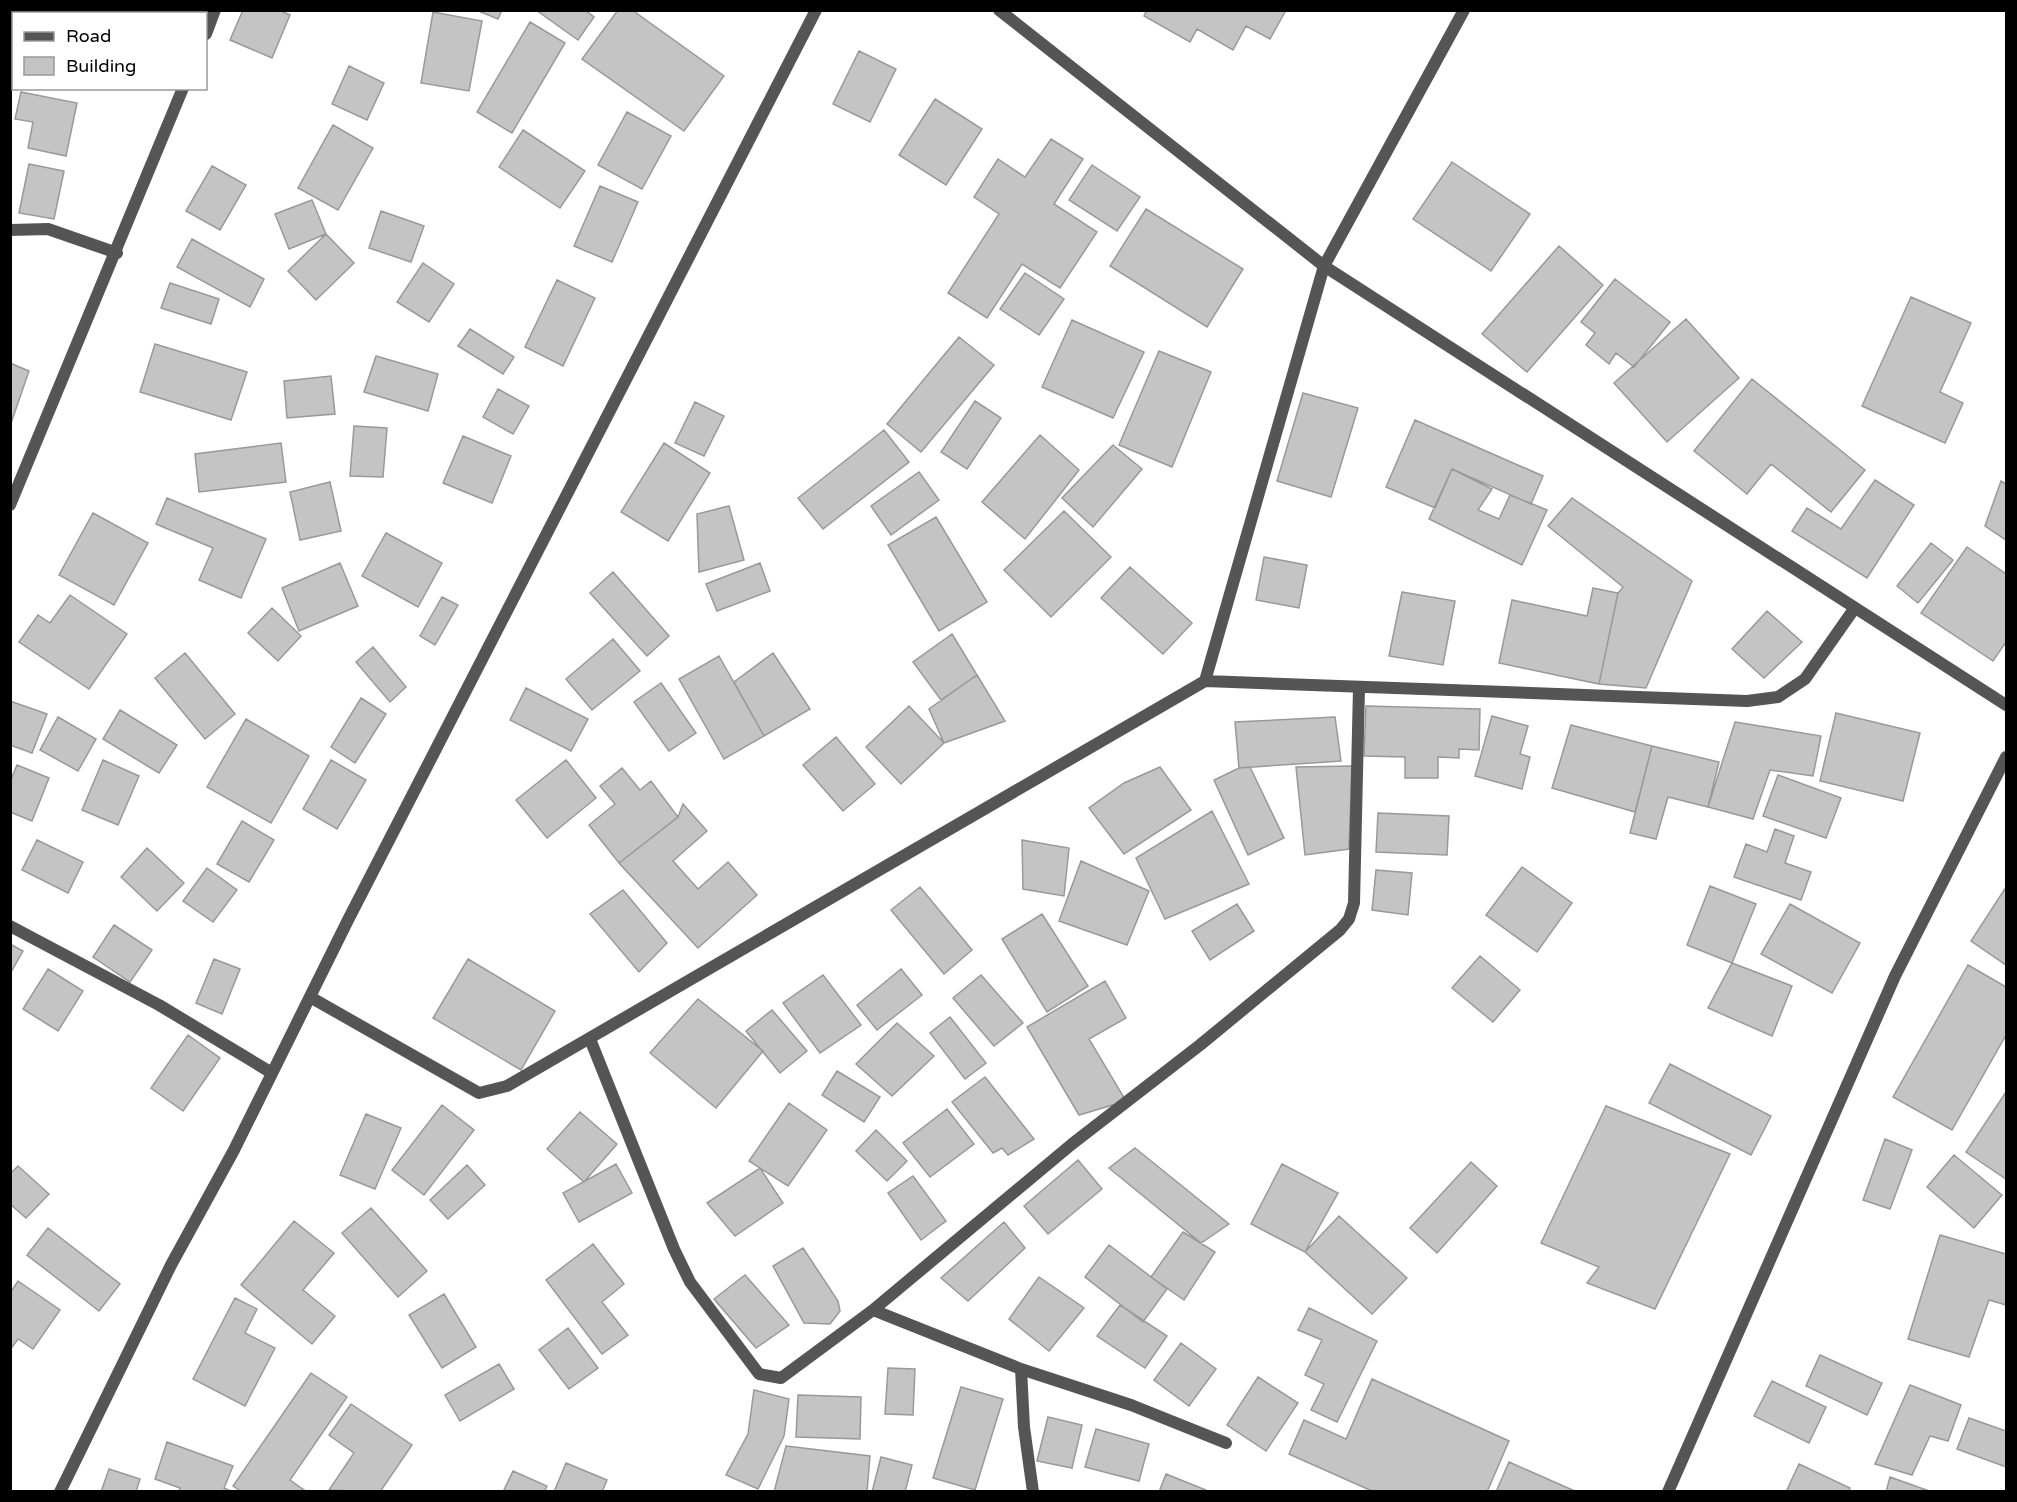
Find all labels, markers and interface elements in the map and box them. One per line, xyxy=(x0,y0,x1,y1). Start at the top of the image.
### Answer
legend xyxy=(12,12,207,90)
text: Road xyxy=(66,25,111,47)
text: Building xyxy=(66,55,136,77)

